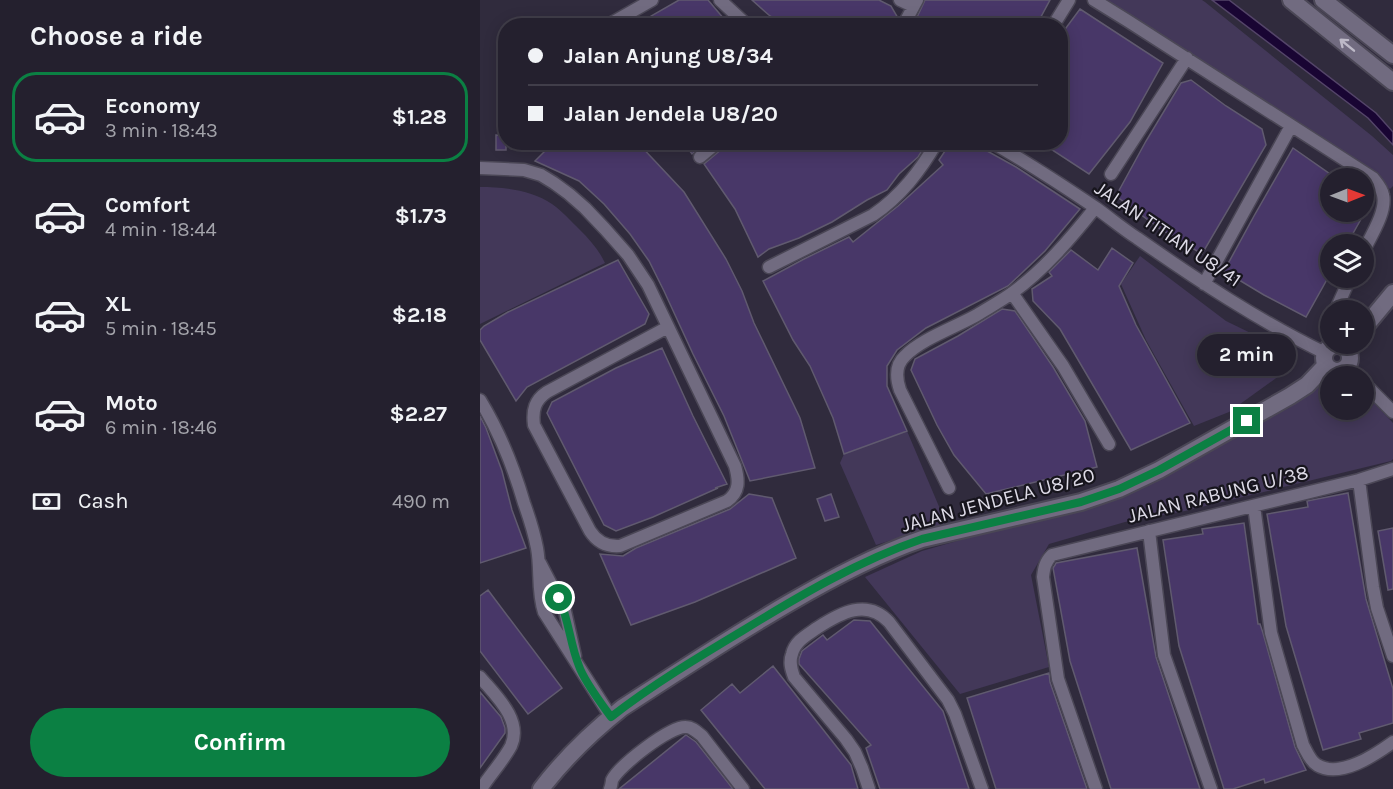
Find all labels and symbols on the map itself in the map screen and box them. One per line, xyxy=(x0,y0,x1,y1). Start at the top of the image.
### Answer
one-way arrow xyxy=(1340,39,1356,52)
north arrow xyxy=(1320,168,1374,222)
street label: JALAN TITIAN U8/41 xyxy=(1090,176,1246,292)
callout: 2 min xyxy=(1198,334,1296,376)
route end xyxy=(1233,407,1260,434)
street label: JALAN RABUNG U/38 xyxy=(1125,460,1311,528)
street label: JALAN JENDELA U8/20 xyxy=(899,463,1097,537)
route start xyxy=(545,584,572,611)

